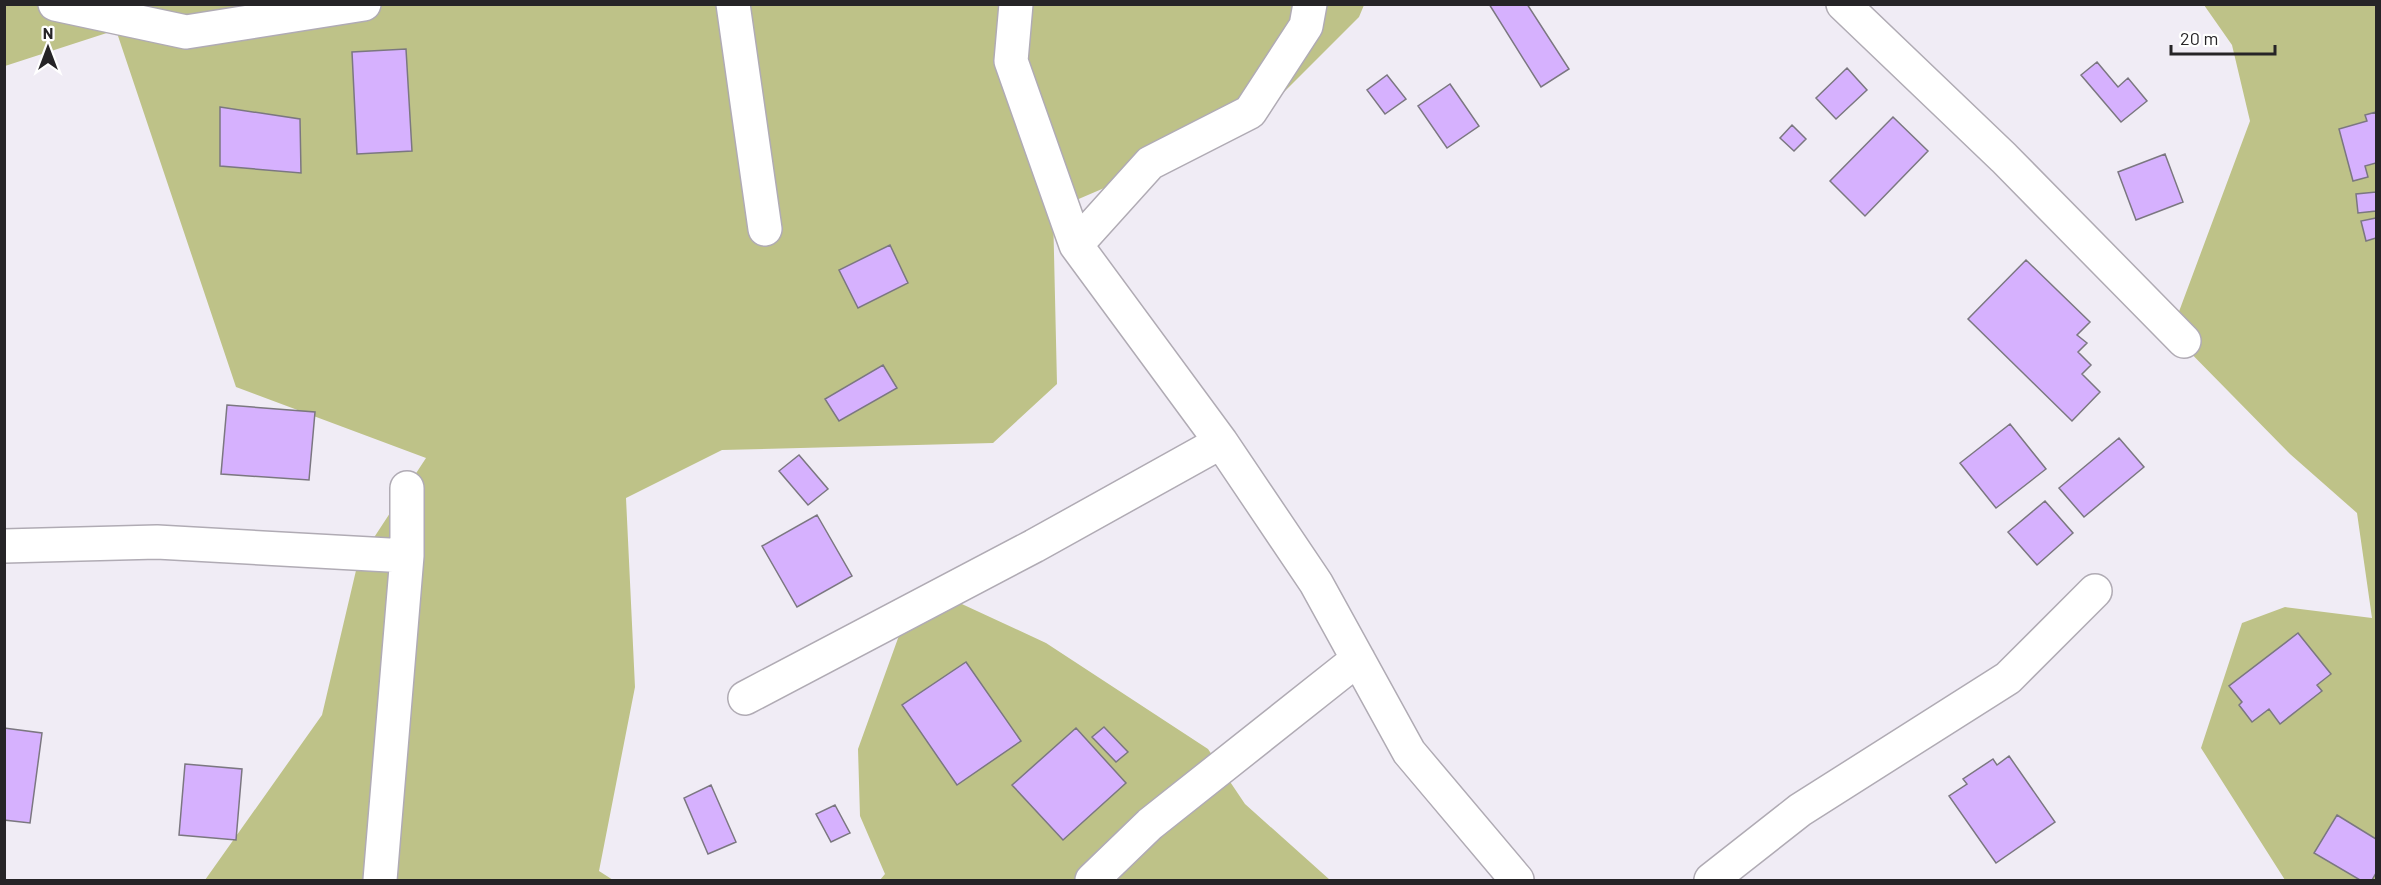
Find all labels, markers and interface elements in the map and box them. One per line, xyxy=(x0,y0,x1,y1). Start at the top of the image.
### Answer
north arrow xyxy=(18,18,78,78)
scale bar xyxy=(2171,18,2274,56)
text: N xyxy=(43,23,53,42)
text: 20 m xyxy=(2180,27,2218,49)

